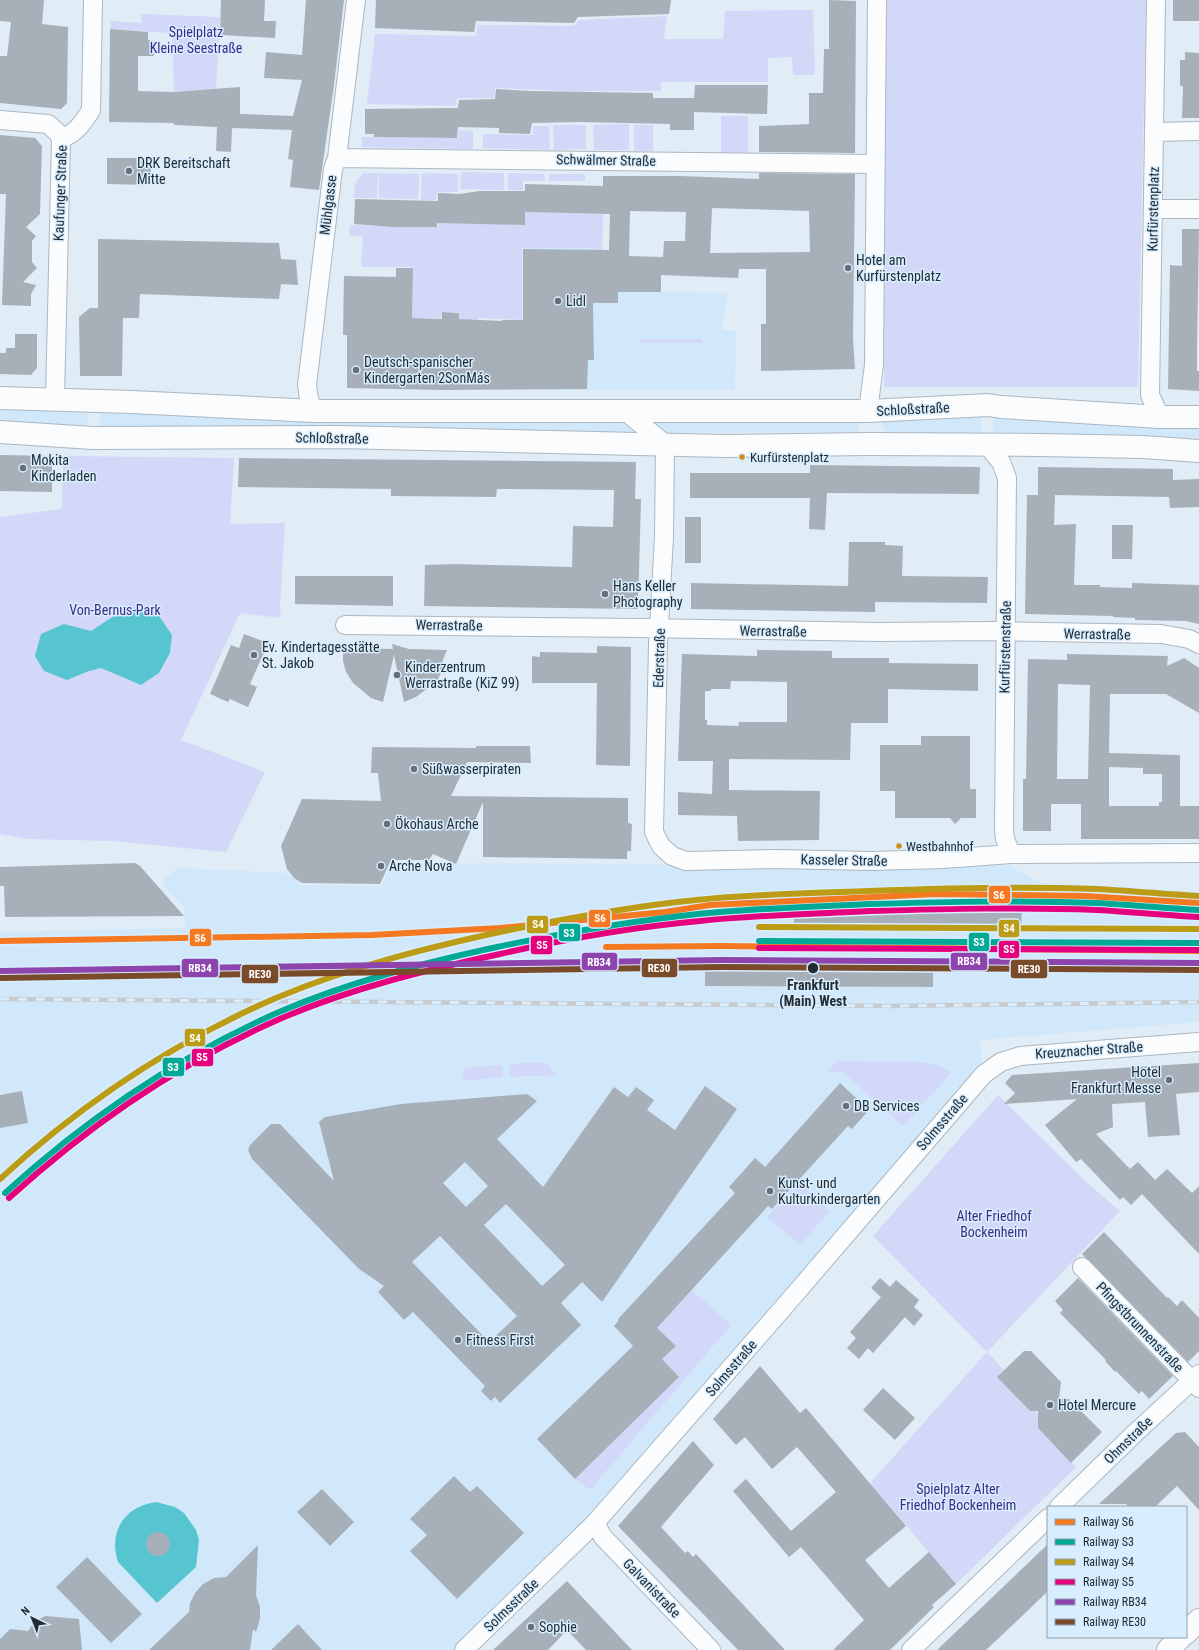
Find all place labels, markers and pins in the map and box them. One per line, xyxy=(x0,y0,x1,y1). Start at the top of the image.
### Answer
place label: DRK Bereitschaft Mitte xyxy=(137,155,230,187)
marker: DRK Bereitschaft Mitte xyxy=(124,166,134,176)
place label: Hotel am Kurfürstenplatz xyxy=(856,252,941,284)
marker: Hotel am Kurfürstenplatz xyxy=(843,263,853,273)
place label: Lidl xyxy=(566,293,586,309)
marker: Lidl xyxy=(553,296,563,306)
place label: Deutsch-spanischer Kindergarten 2SonMás xyxy=(364,354,490,386)
marker: Deutsch-spanischer Kindergarten 2SonMás xyxy=(351,365,361,375)
place label: Kurfürstenplatz xyxy=(750,450,829,465)
place label: Mokita Kinderladen xyxy=(31,452,97,484)
marker: Kurfürstenplatz xyxy=(737,452,747,462)
marker: Mokita Kinderladen xyxy=(18,463,28,473)
place label: Hans Keller Photography xyxy=(613,578,683,610)
marker: Hans Keller Photography xyxy=(600,589,610,599)
place label: Ev. Kindertagesstätte St. Jakob xyxy=(262,639,380,671)
marker: Ev. Kindertagesstätte St. Jakob xyxy=(249,650,259,660)
place label: Kinderzentrum Werrastraße (KiZ 99) xyxy=(405,659,519,692)
marker: Kinderzentrum Werrastraße (KiZ 99) xyxy=(392,670,402,680)
place label: Süßwasserpiraten xyxy=(422,761,521,777)
marker: Süßwasserpiraten xyxy=(409,764,419,774)
place label: Ökohaus Arche xyxy=(395,816,479,832)
marker: Ökohaus Arche xyxy=(382,819,392,829)
place label: Westbahnhof xyxy=(906,839,974,854)
marker: Westbahnhof xyxy=(894,841,904,851)
place label: Arche Nova xyxy=(389,858,452,874)
marker: Arche Nova xyxy=(376,861,386,871)
marker: Frankfurt (Main) West xyxy=(806,961,820,975)
place label: Frankfurt (Main) West xyxy=(779,977,847,1010)
place label: Hotel Frankfurt Messe xyxy=(1071,1064,1161,1096)
marker: Hotel Frankfurt Messe xyxy=(1164,1075,1174,1085)
place label: DB Services xyxy=(854,1098,920,1114)
marker: DB Services xyxy=(841,1101,851,1111)
place label: Kunst- und Kulturkindergarten xyxy=(778,1175,880,1207)
marker: Kunst- und Kulturkindergarten xyxy=(765,1186,775,1196)
place label: Fitness First xyxy=(466,1332,534,1348)
marker: Fitness First xyxy=(453,1335,463,1345)
place label: Hotel Mercure xyxy=(1058,1397,1136,1413)
marker: Hotel Mercure xyxy=(1045,1400,1055,1410)
place label: Sophie xyxy=(539,1619,577,1635)
marker: Sophie xyxy=(526,1622,536,1632)

